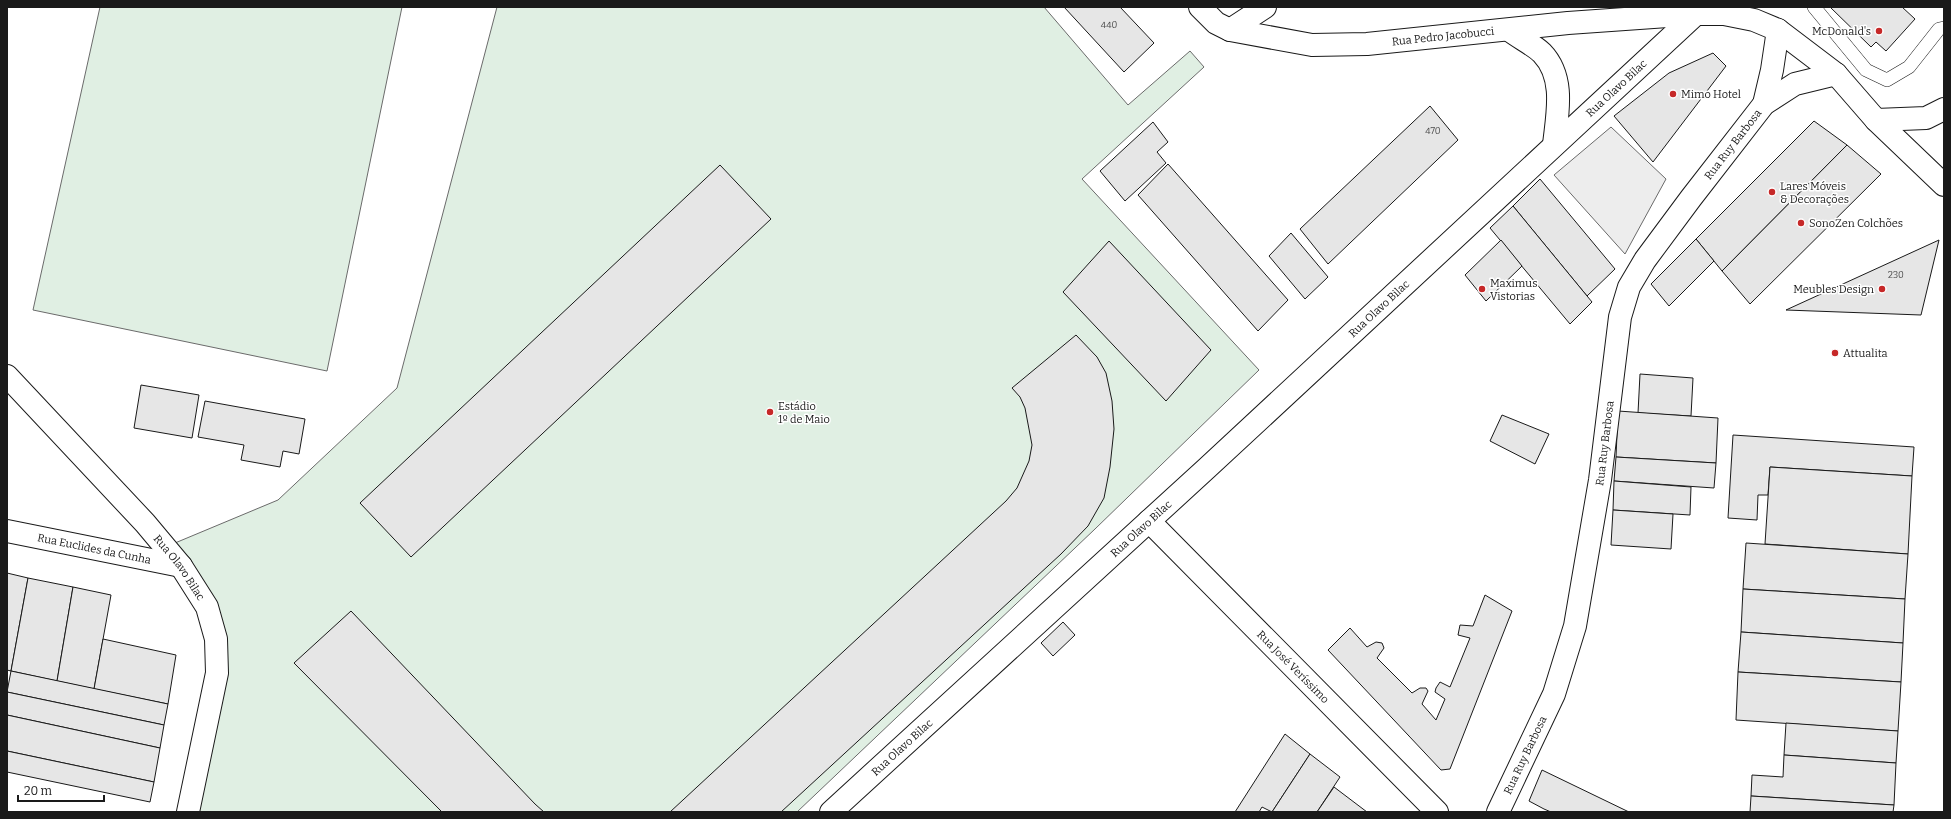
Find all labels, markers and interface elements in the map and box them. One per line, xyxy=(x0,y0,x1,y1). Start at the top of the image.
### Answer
house number: 440 xyxy=(1101,20,1117,30)
street label: Rua Pedro Jacobucci xyxy=(1391,25,1496,48)
place label: McDonald's xyxy=(1812,25,1871,38)
marker: McDonald's xyxy=(1874,26,1884,36)
street label: Rua Olavo Bilac xyxy=(1584,57,1650,120)
place label: Mimo Hotel xyxy=(1681,88,1741,101)
marker: Mimo Hotel xyxy=(1668,89,1678,99)
street label: Rua Ruy Barbosa xyxy=(1702,107,1764,182)
house number: 470 xyxy=(1425,126,1441,136)
place label: Lares Móveis & Decorações xyxy=(1780,180,1849,206)
marker: Lares Móveis & Decorações xyxy=(1767,187,1777,197)
place label: SonoZen Colchões xyxy=(1809,217,1903,230)
marker: SonoZen Colchões xyxy=(1796,218,1806,228)
house number: 230 xyxy=(1888,270,1904,280)
street label: Rua Olavo Bilac xyxy=(1346,277,1412,340)
place label: Maximus Vistorias xyxy=(1490,277,1537,303)
place label: Meubles Design xyxy=(1793,283,1874,296)
marker: Maximus Vistorias xyxy=(1477,284,1487,294)
marker: Meubles Design xyxy=(1877,284,1887,294)
place label: Attualita xyxy=(1843,347,1888,360)
marker: Attualita xyxy=(1830,348,1840,358)
place label: Estádio 1º de Maio xyxy=(778,400,830,426)
street label: Rua Ruy Barbosa xyxy=(1593,400,1617,487)
marker: Estádio 1º de Maio xyxy=(765,407,775,417)
street label: Rua Olavo Bilac xyxy=(1108,497,1175,560)
street label: Rua Euclides da Cunha xyxy=(36,531,152,567)
street label: Rua Olavo Bilac xyxy=(151,532,207,603)
street label: Rua José Veríssimo xyxy=(1254,628,1332,706)
street label: Rua Ruy Barbosa xyxy=(1501,714,1550,797)
street label: Rua Olavo Bilac xyxy=(869,716,936,779)
scale bar xyxy=(18,777,104,803)
text: 20 m xyxy=(24,784,53,798)

